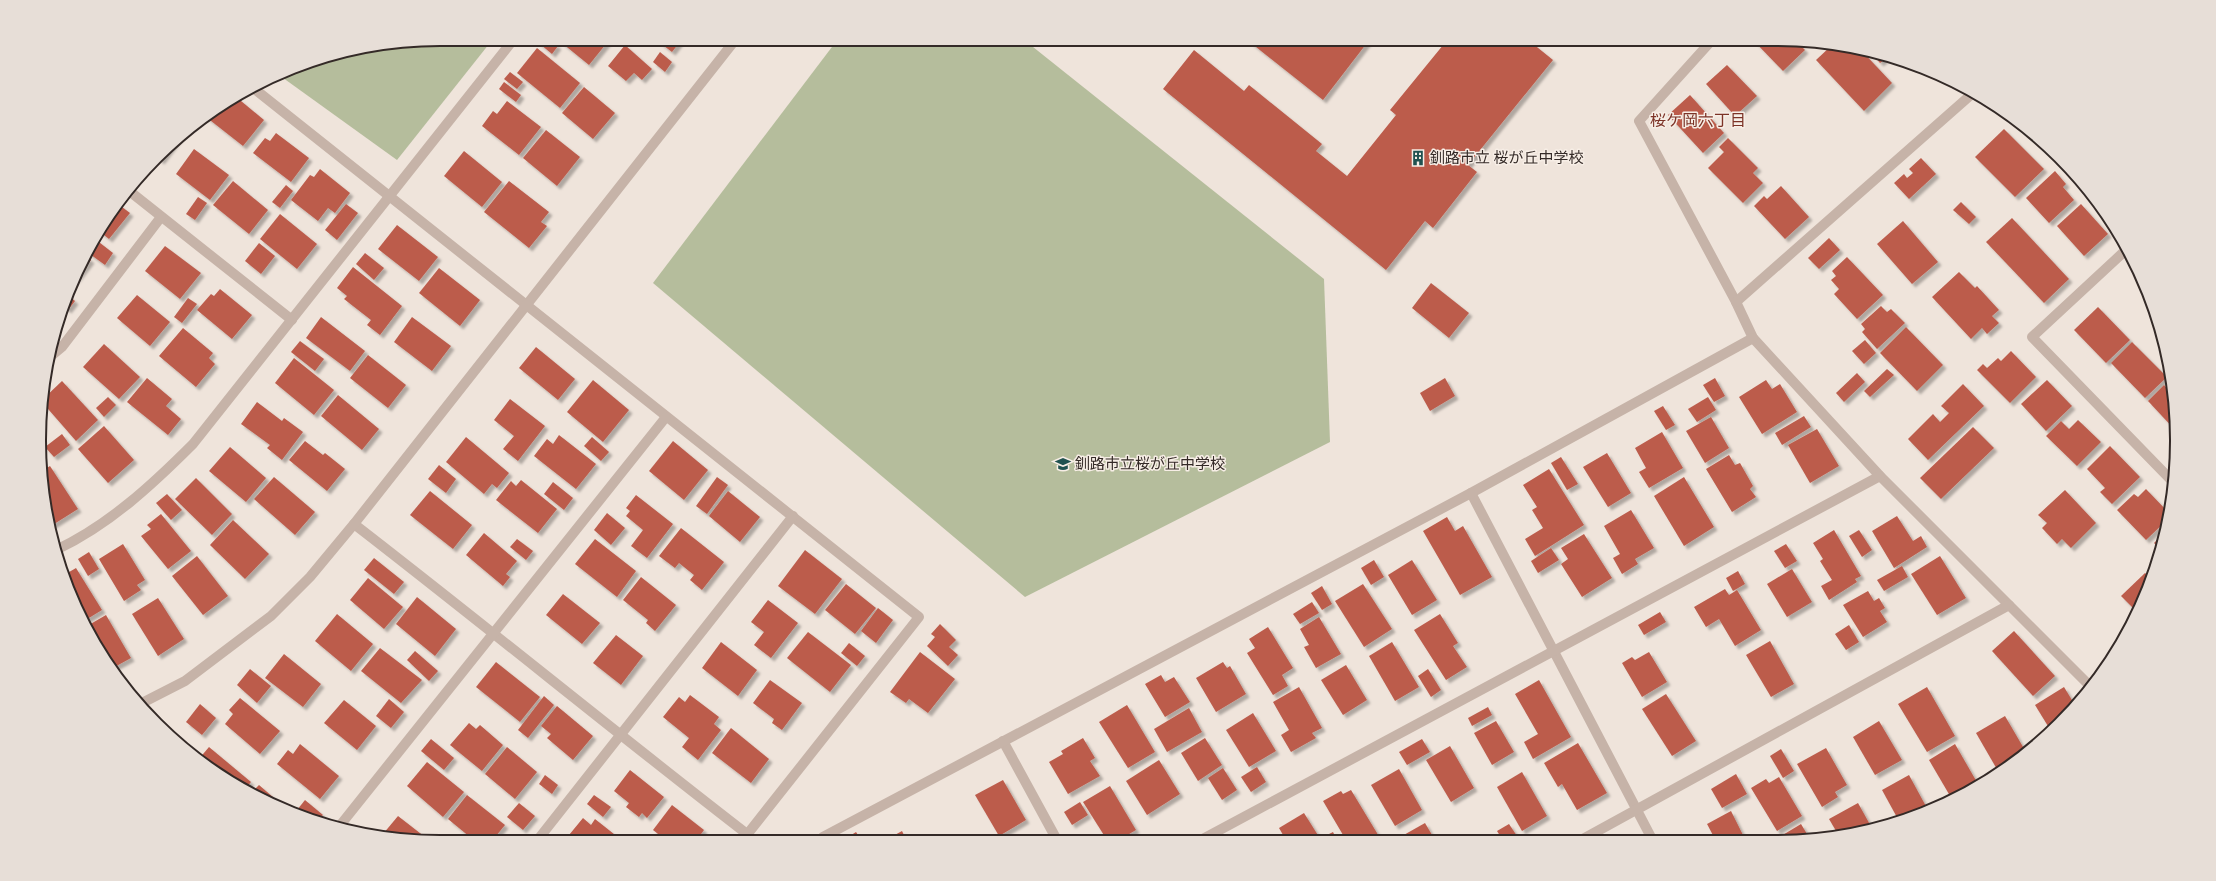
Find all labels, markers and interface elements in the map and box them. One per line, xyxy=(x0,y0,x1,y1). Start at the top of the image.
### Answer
district label: 桜ケ岡六丁目 xyxy=(1650,111,1746,130)
building icon: 釧路市立 桜が丘中学校 xyxy=(1409,149,1427,167)
place label: 釧路市立 桜が丘中学校 xyxy=(1430,149,1584,167)
school or university icon: 釧路市立桜が丘中学校 xyxy=(1054,455,1072,473)
place label: 釧路市立桜が丘中学校 xyxy=(1075,455,1225,473)

